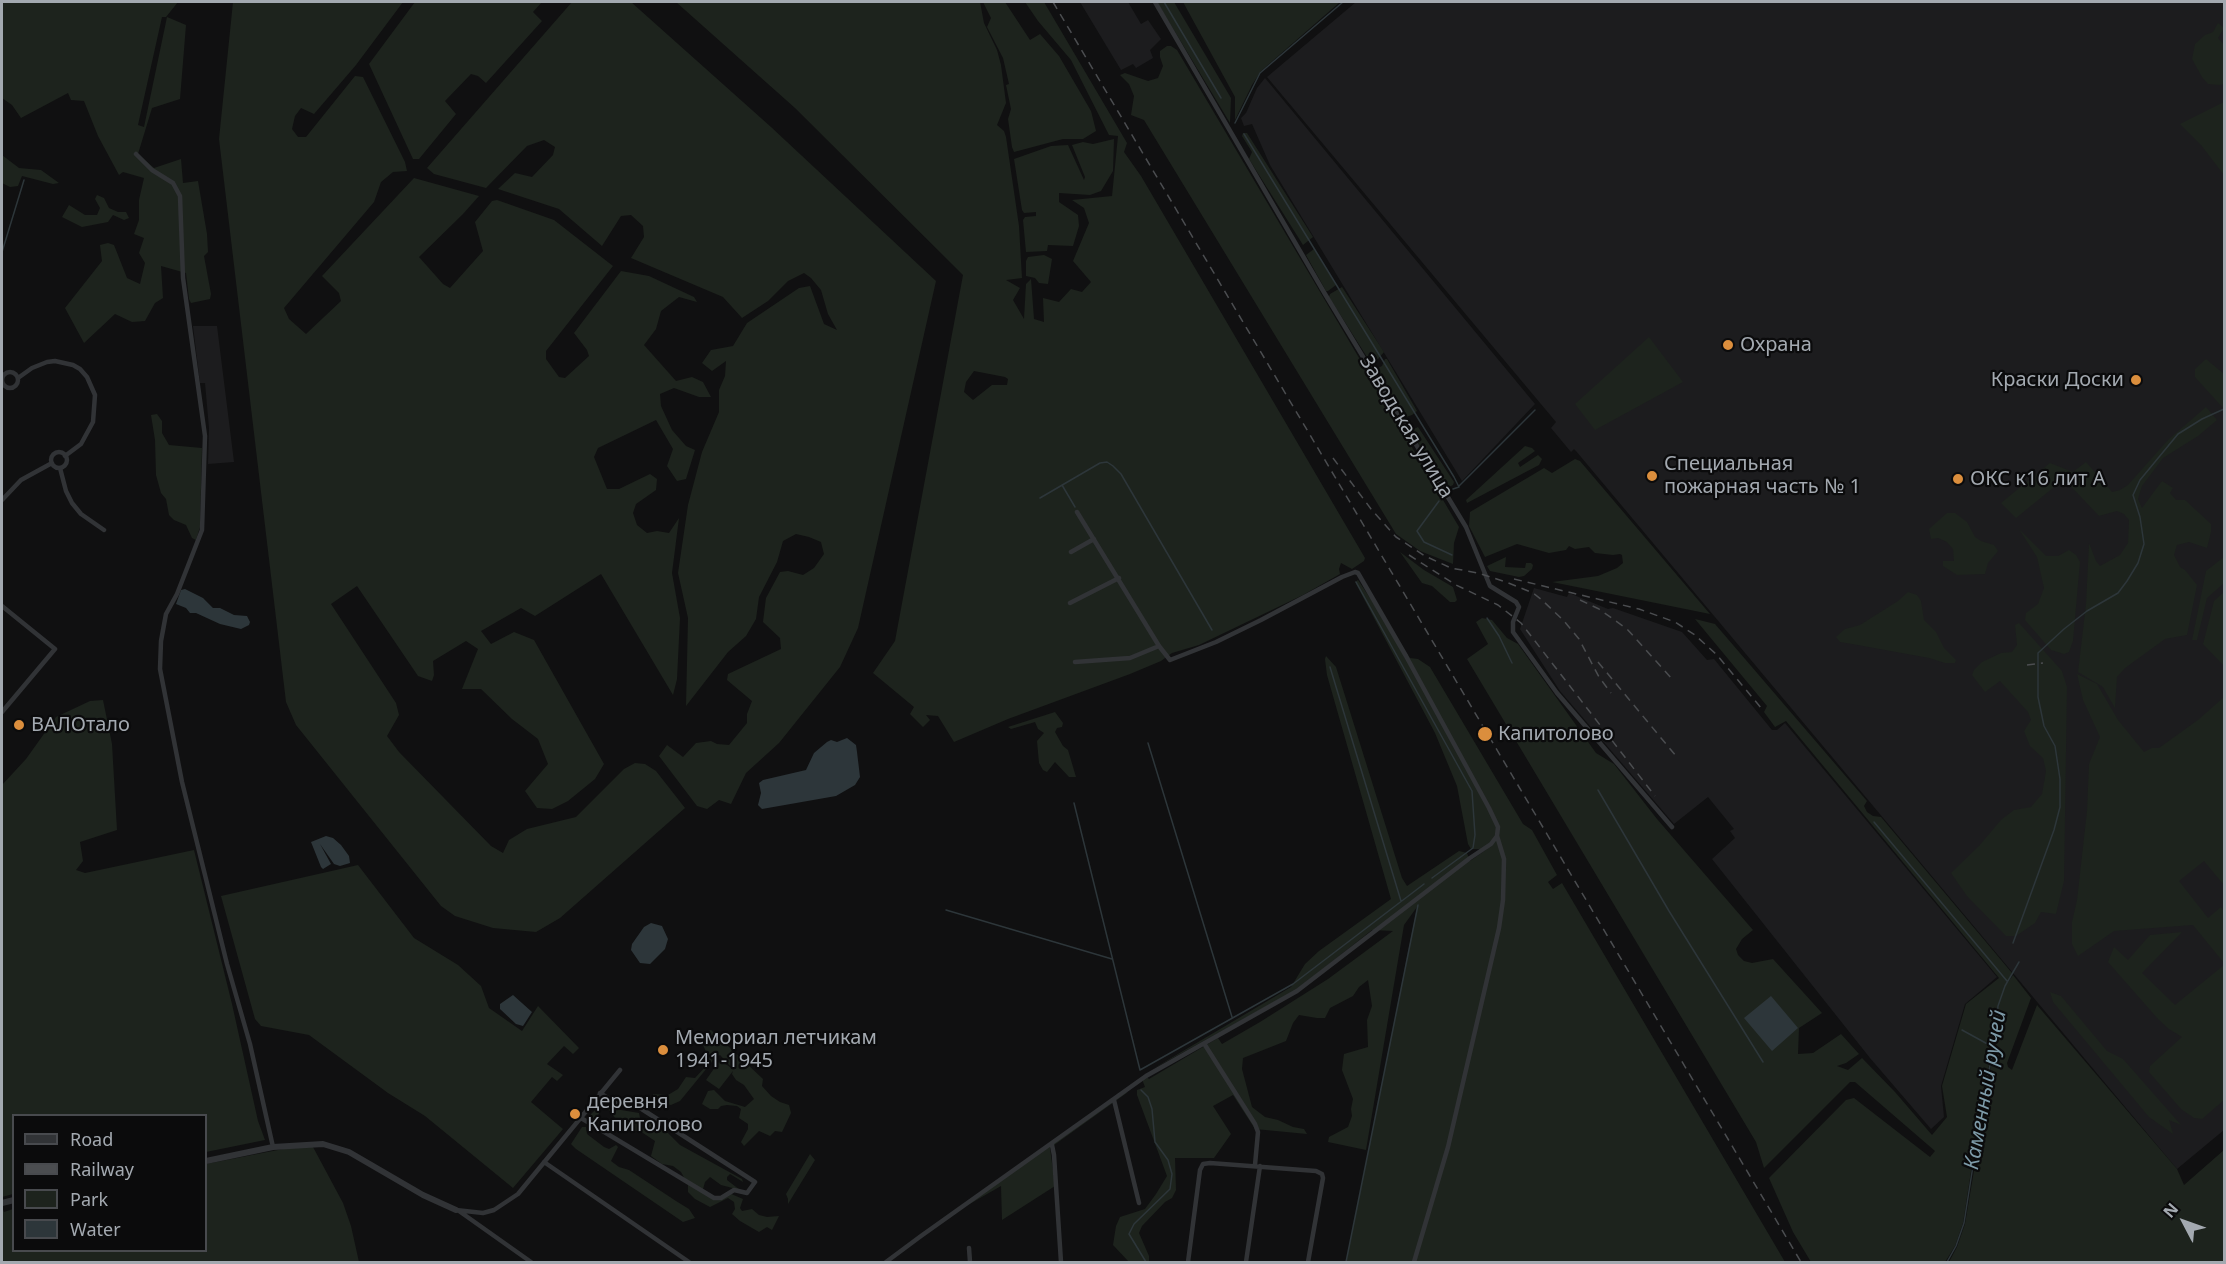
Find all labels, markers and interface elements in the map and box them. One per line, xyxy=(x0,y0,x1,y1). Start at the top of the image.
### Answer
place label: Охрана xyxy=(1740,333,1812,357)
marker: Охрана xyxy=(1721,338,1735,352)
street label: Заводская улица xyxy=(1354,351,1458,503)
place label: Краски Доски xyxy=(1991,368,2124,392)
marker: Краски Доски xyxy=(2129,373,2143,387)
place label: Специальная пожарная часть № 1 xyxy=(1664,452,1861,499)
place label: ОКС к16 лит А xyxy=(1970,467,2105,491)
marker: Специальная пожарная часть № 1 xyxy=(1645,469,1659,483)
marker: ОКС к16 лит А xyxy=(1951,472,1965,486)
place label: ВАЛОтало xyxy=(31,713,130,737)
marker: ВАЛОтало xyxy=(12,718,26,732)
place label: Капитолово xyxy=(1498,722,1614,746)
marker: Капитолово xyxy=(1476,725,1494,743)
water label: Каменный ручей xyxy=(1960,1008,2012,1172)
place label: Мемориал летчикам 1941-1945 xyxy=(675,1026,877,1073)
marker: Мемориал летчикам 1941-1945 xyxy=(656,1043,670,1057)
place label: деревня Капитолово xyxy=(587,1090,703,1137)
marker: деревня Капитолово xyxy=(568,1107,582,1121)
legend xyxy=(12,1114,207,1252)
text: Road xyxy=(70,1127,113,1151)
text: Railway xyxy=(70,1157,134,1181)
text: Park xyxy=(70,1187,108,1211)
north arrow xyxy=(2154,1192,2214,1252)
text: N xyxy=(2158,1198,2183,1222)
text: Water xyxy=(70,1217,121,1241)

